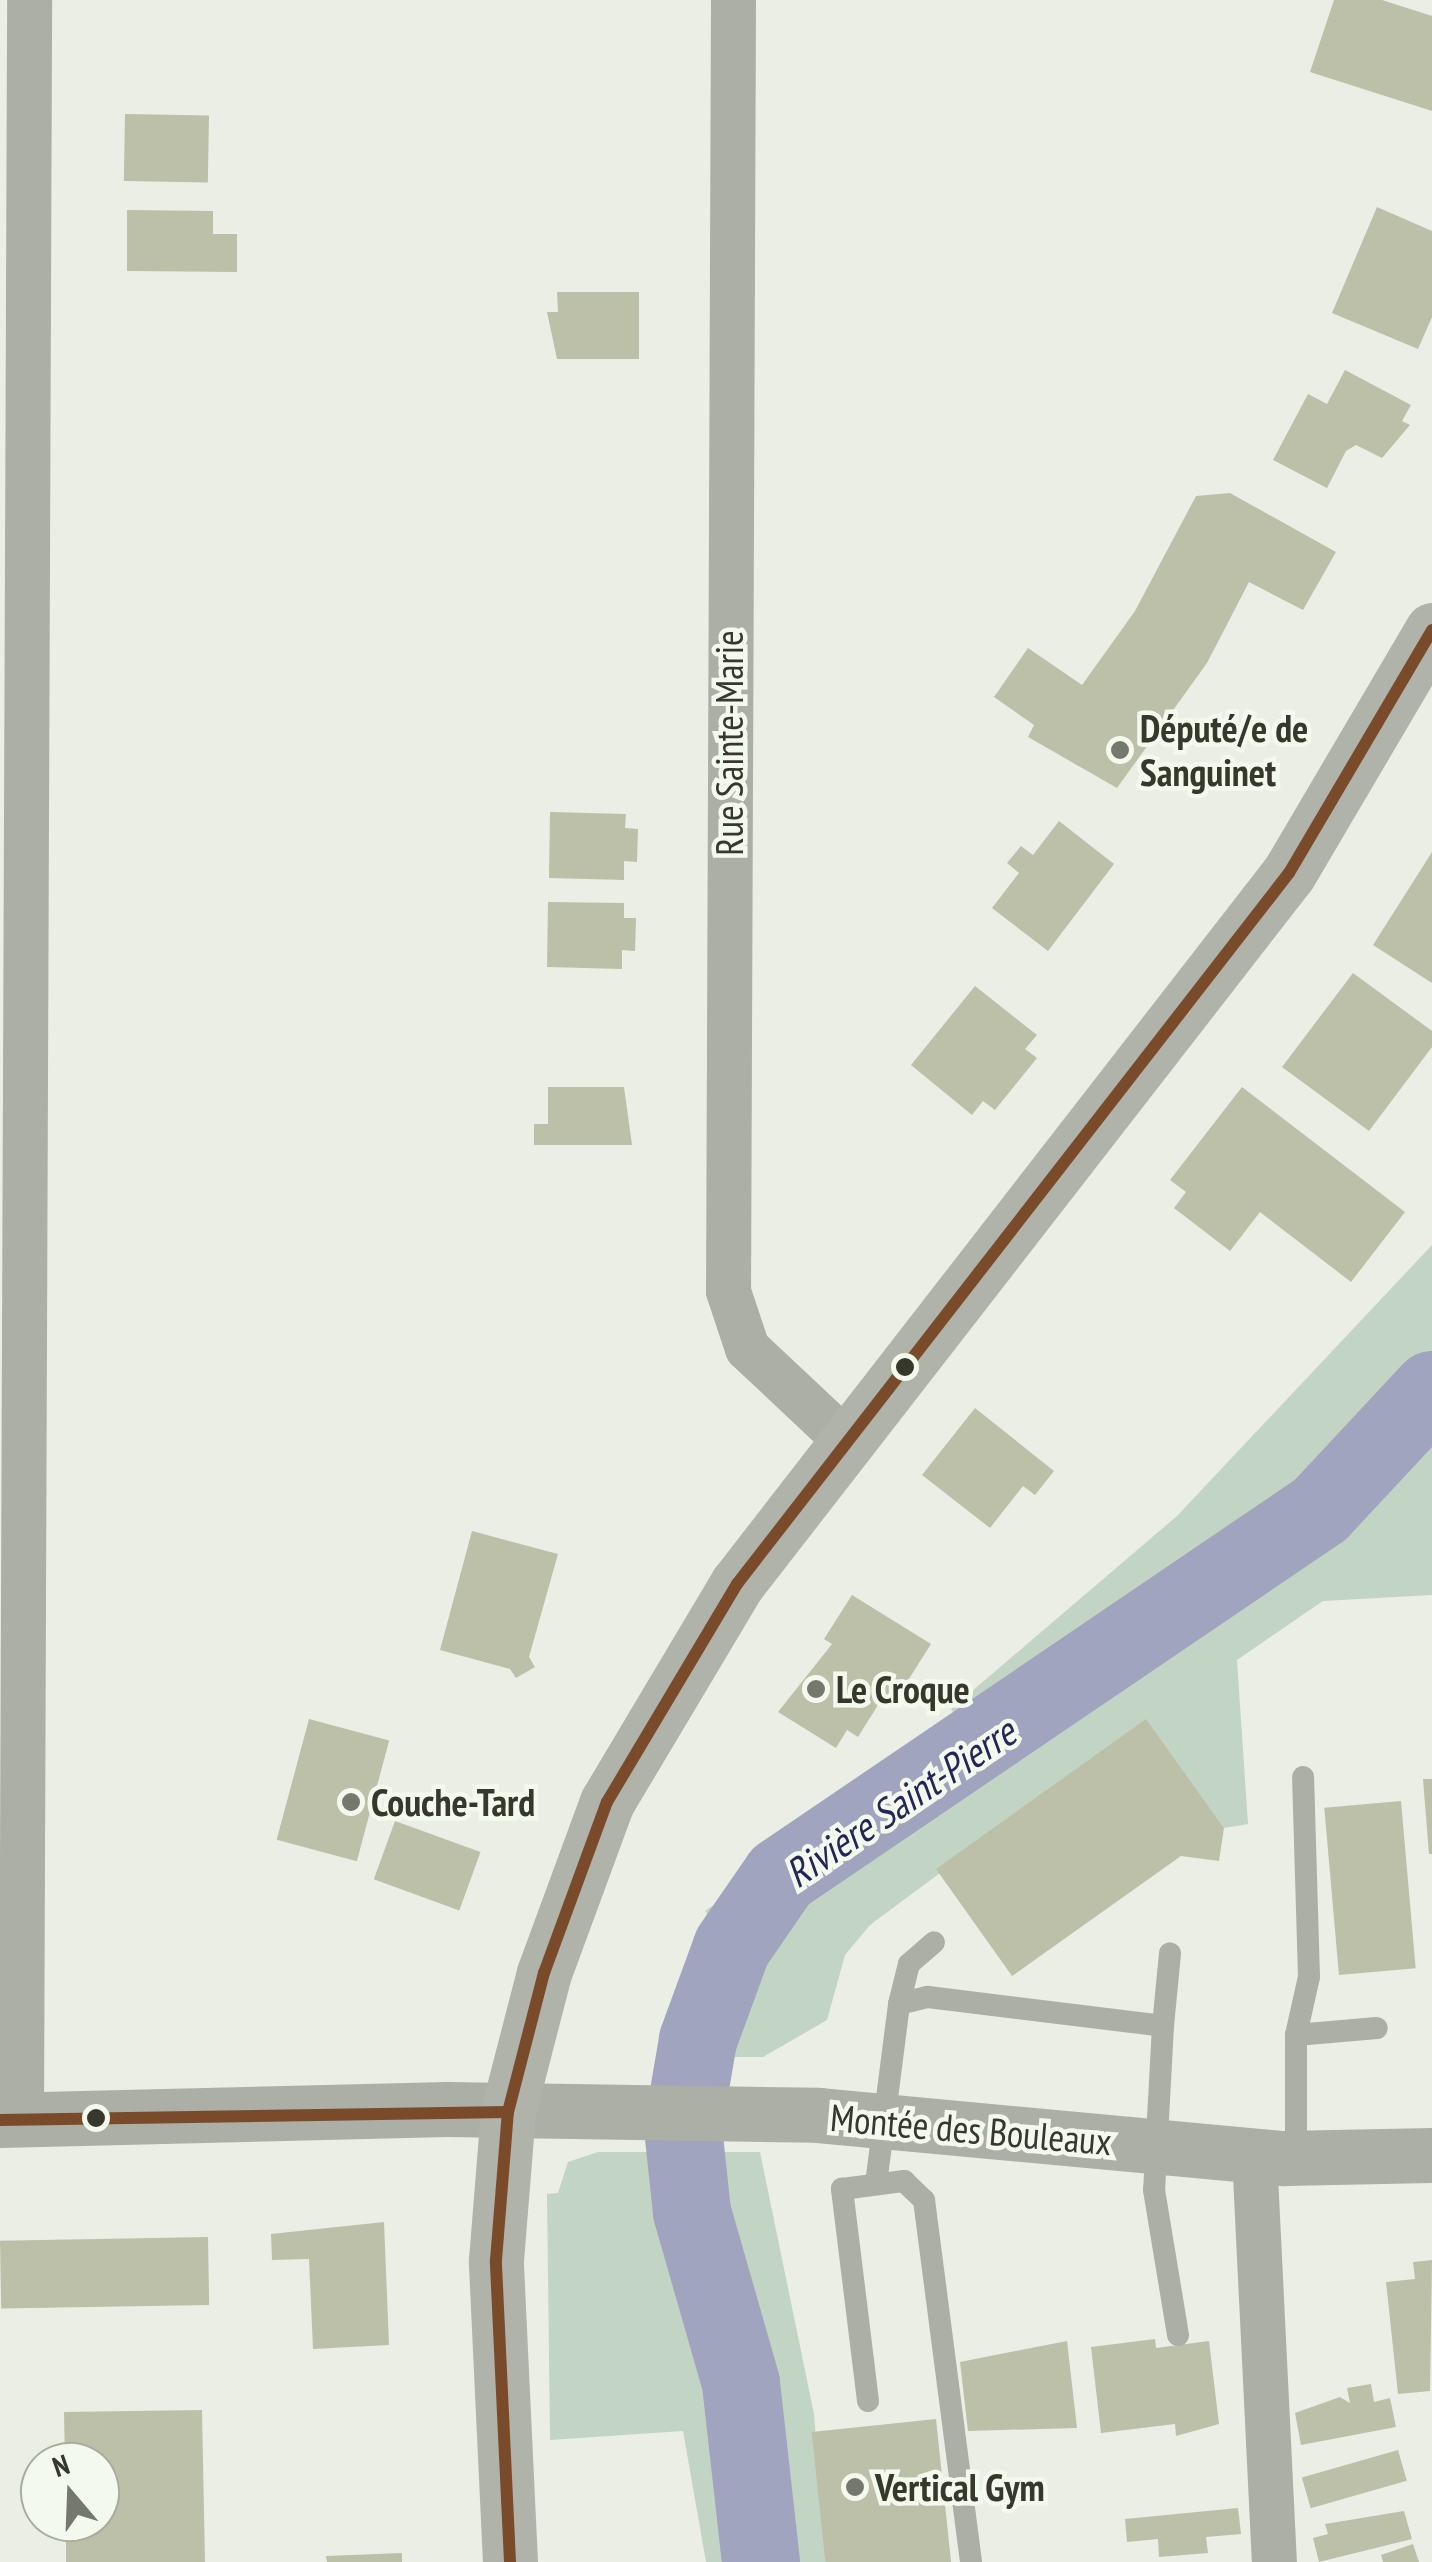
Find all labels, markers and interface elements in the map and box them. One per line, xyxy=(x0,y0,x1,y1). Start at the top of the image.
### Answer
street label: Rue Sainte-Marie xyxy=(706,630,752,856)
place label: Député/e de Sanguinet xyxy=(1140,705,1308,794)
marker: Député/e de Sanguinet xyxy=(1109,739,1131,761)
unlabelled marker xyxy=(895,1357,915,1377)
place label: Le Croque xyxy=(836,1666,970,1712)
marker: Le Croque xyxy=(805,1678,827,1700)
water label: Rivière Saint-Pierre xyxy=(776,1707,1024,1897)
place label: Couche-Tard xyxy=(371,1779,535,1825)
marker: Couche-Tard xyxy=(340,1791,362,1813)
street label: Montée des Bouleaux xyxy=(828,2094,1114,2164)
unlabelled marker xyxy=(86,2108,106,2128)
north arrow xyxy=(20,2442,120,2542)
text: N xyxy=(48,2445,74,2485)
place label: Vertical Gym xyxy=(875,2464,1045,2510)
marker: Vertical Gym xyxy=(844,2476,866,2498)

